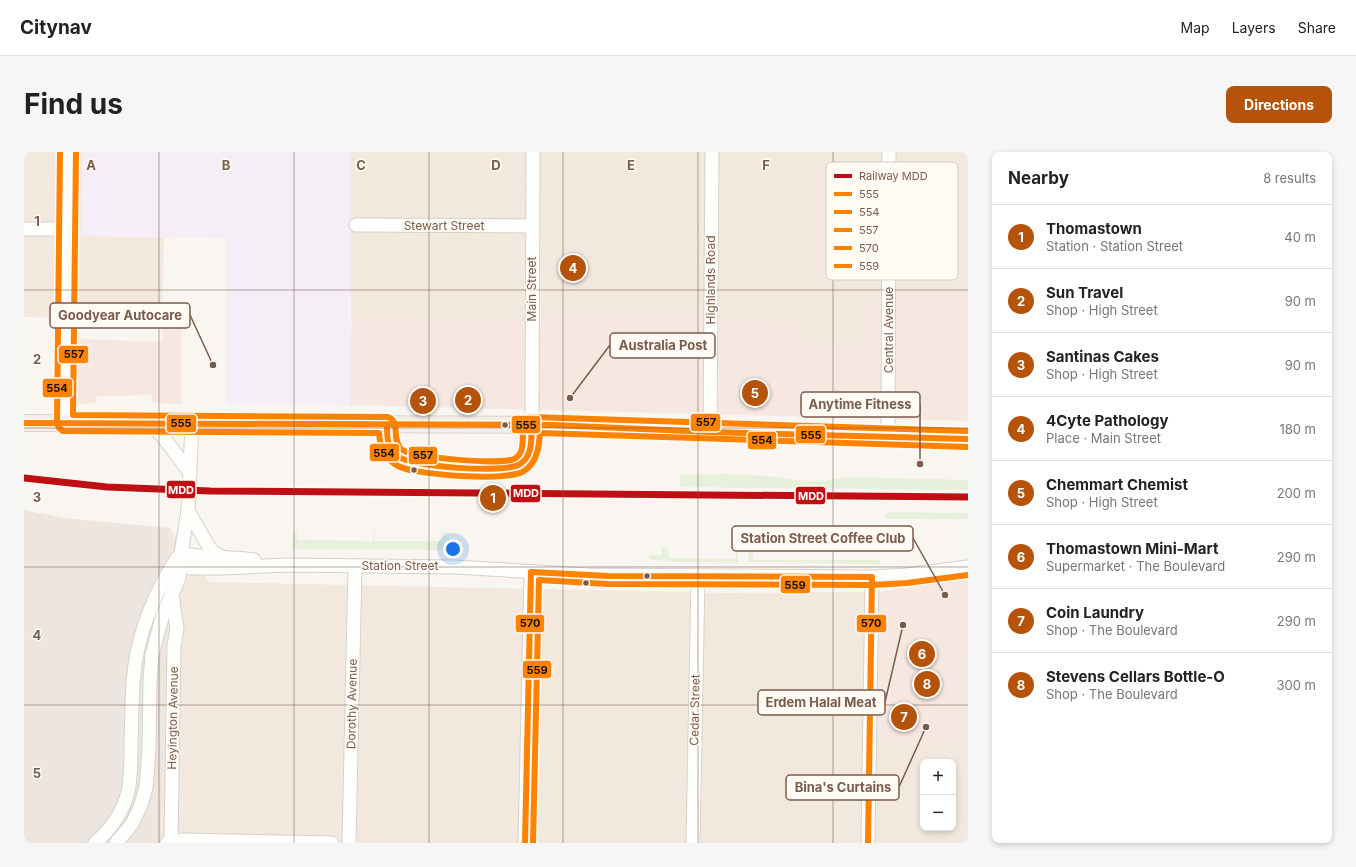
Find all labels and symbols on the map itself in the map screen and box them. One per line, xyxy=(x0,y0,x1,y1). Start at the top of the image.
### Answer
text: A xyxy=(86,157,96,173)
text: B xyxy=(222,157,231,173)
text: C xyxy=(356,157,366,173)
text: D xyxy=(491,157,501,173)
text: E xyxy=(627,157,635,173)
text: F xyxy=(762,157,770,173)
legend xyxy=(826,162,958,280)
text: Railway MDD xyxy=(859,169,928,183)
text: 555 xyxy=(859,187,879,201)
text: 554 xyxy=(859,205,879,219)
text: 1 xyxy=(34,213,40,229)
street label: Stewart Street xyxy=(404,218,484,233)
text: 557 xyxy=(859,223,879,237)
street label: Highlands Road xyxy=(703,235,718,325)
text: 570 xyxy=(859,241,879,255)
pin: 4 xyxy=(560,253,586,283)
street label: Main Street xyxy=(524,257,539,321)
text: 559 xyxy=(859,259,879,273)
street label: Central Avenue xyxy=(881,287,896,373)
callout: Goodyear Autocare xyxy=(50,303,190,328)
text: Goodyear Autocare xyxy=(58,307,182,323)
callout: Australia Post xyxy=(610,333,715,358)
text: Australia Post xyxy=(619,337,707,353)
line badge: 557 xyxy=(58,345,89,364)
text: 557 xyxy=(64,347,84,361)
text: 2 xyxy=(33,351,41,367)
line badge: 554 xyxy=(42,378,73,398)
pin: 5 xyxy=(742,378,768,408)
text: 554 xyxy=(46,381,68,395)
pin: 2 xyxy=(455,385,481,415)
pin: 3 xyxy=(410,386,436,416)
callout: Anytime Fitness xyxy=(801,392,920,417)
text: Anytime Fitness xyxy=(809,396,911,412)
line badge: 557 xyxy=(690,413,721,432)
line badge: 555 xyxy=(166,414,197,433)
line badge: 555 xyxy=(511,415,541,434)
text: 557 xyxy=(696,415,716,429)
text: 555 xyxy=(170,416,192,430)
text: 555 xyxy=(515,418,537,432)
unlabelled marker xyxy=(500,420,510,430)
line badge: 555 xyxy=(795,425,826,444)
text: 555 xyxy=(800,428,822,442)
line badge: 554 xyxy=(747,431,777,450)
text: 554 xyxy=(751,433,773,447)
line badge: 554 xyxy=(369,443,400,462)
text: 554 xyxy=(373,446,395,460)
line badge: 557 xyxy=(408,446,438,465)
text: 557 xyxy=(413,448,433,462)
unlabelled marker xyxy=(409,465,419,475)
line badge: MDD xyxy=(166,480,196,499)
text: MDD xyxy=(168,483,194,497)
pin: 1 xyxy=(480,483,506,513)
line badge: MDD xyxy=(510,484,541,503)
text: MDD xyxy=(513,486,539,500)
line badge: MDD xyxy=(795,486,826,505)
text: 3 xyxy=(33,489,41,505)
text: MDD xyxy=(798,489,824,503)
callout: Station Street Coffee Club xyxy=(732,526,913,551)
text: Station Street Coffee Club xyxy=(740,530,906,546)
your location xyxy=(443,539,463,559)
street label: Station Street xyxy=(362,558,438,573)
unlabelled marker xyxy=(642,571,652,581)
line badge: 559 xyxy=(780,575,811,594)
unlabelled marker xyxy=(581,578,591,588)
text: 559 xyxy=(784,578,806,592)
line badge: 570 xyxy=(515,614,545,633)
line badge: 570 xyxy=(856,614,887,633)
text: 570 xyxy=(520,616,540,630)
text: 570 xyxy=(861,616,881,630)
text: 4 xyxy=(33,627,42,643)
pin: 6 xyxy=(909,639,935,669)
street label: Dorothy Avenue xyxy=(343,659,360,749)
line badge: 559 xyxy=(522,660,552,679)
text: 559 xyxy=(526,663,548,677)
street label: Heyington Avenue xyxy=(164,666,181,770)
pin: 8 xyxy=(914,669,940,699)
street label: Cedar Street xyxy=(686,674,703,746)
callout: Erdem Halal Meat xyxy=(758,690,885,715)
text: Erdem Halal Meat xyxy=(766,694,877,710)
pin: 7 xyxy=(891,702,917,732)
text: 5 xyxy=(33,765,41,781)
callout: Bina's Curtains xyxy=(786,775,899,800)
text: Bina's Curtains xyxy=(795,779,891,795)

